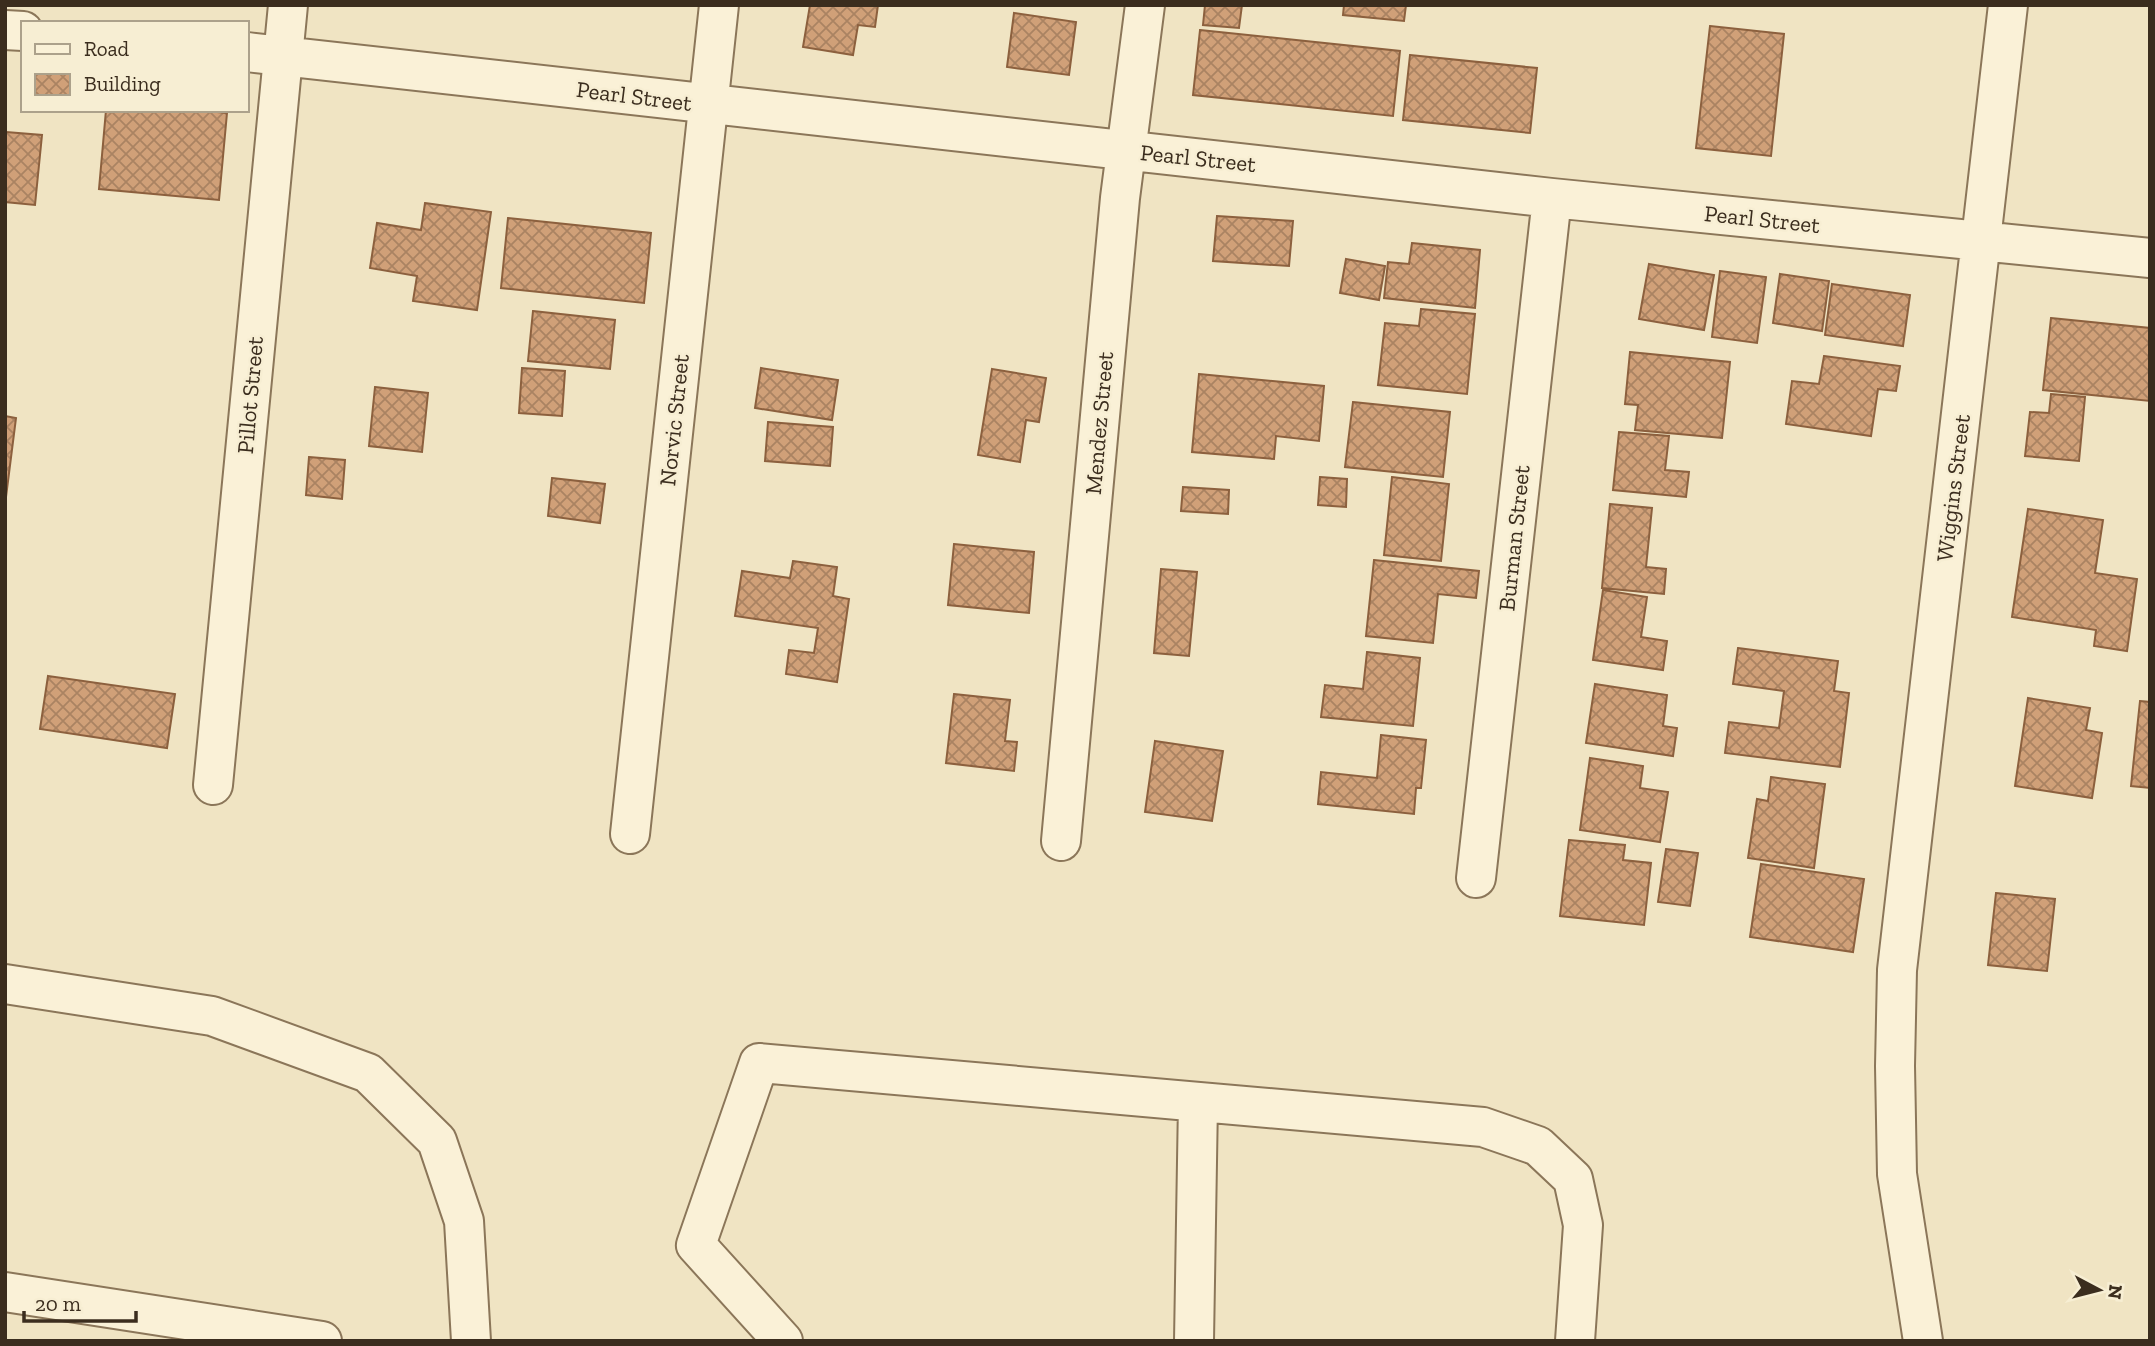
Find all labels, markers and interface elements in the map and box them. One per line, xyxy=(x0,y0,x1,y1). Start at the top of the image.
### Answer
legend xyxy=(21,21,248,112)
text: Road xyxy=(84,36,130,61)
text: Building xyxy=(84,71,161,96)
street label: Pearl Street xyxy=(575,75,694,117)
street label: Pearl Street xyxy=(1139,138,1258,178)
street label: Pearl Street xyxy=(1703,199,1822,239)
street label: Pillot Street xyxy=(231,335,269,455)
street label: Mendez Street xyxy=(1079,350,1119,496)
street label: Norvic Street xyxy=(653,352,695,487)
street label: Wiggins Street xyxy=(1930,412,1976,563)
street label: Burman Street xyxy=(1492,463,1536,612)
north arrow xyxy=(2064,1255,2134,1325)
scale bar xyxy=(24,1280,136,1324)
text: N xyxy=(2103,1283,2128,1301)
text: 20 m xyxy=(35,1291,81,1316)

